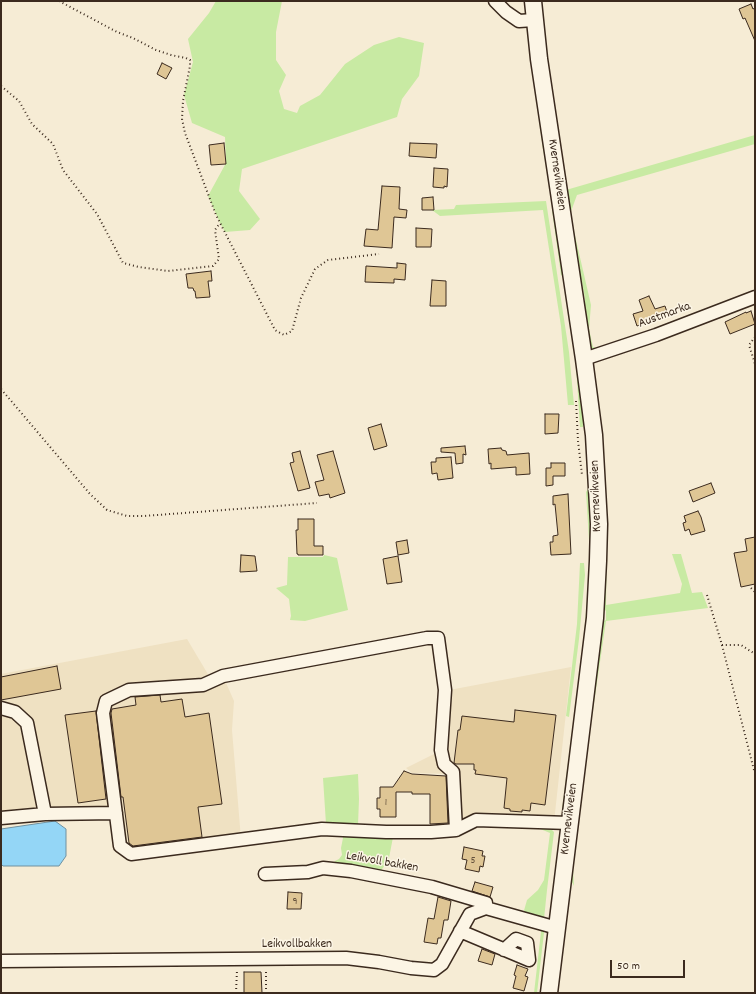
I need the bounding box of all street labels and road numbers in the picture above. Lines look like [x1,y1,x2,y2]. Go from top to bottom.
street label: Kvernevikveien [543,138,569,212]
street label: Austmarka [637,299,693,333]
street label: Kvernevikveien [588,460,606,532]
street label: Kvernevikveien [558,782,582,856]
street label: Leikvoll bakken [345,849,419,877]
street label: Leikvollbakken [262,937,332,953]

